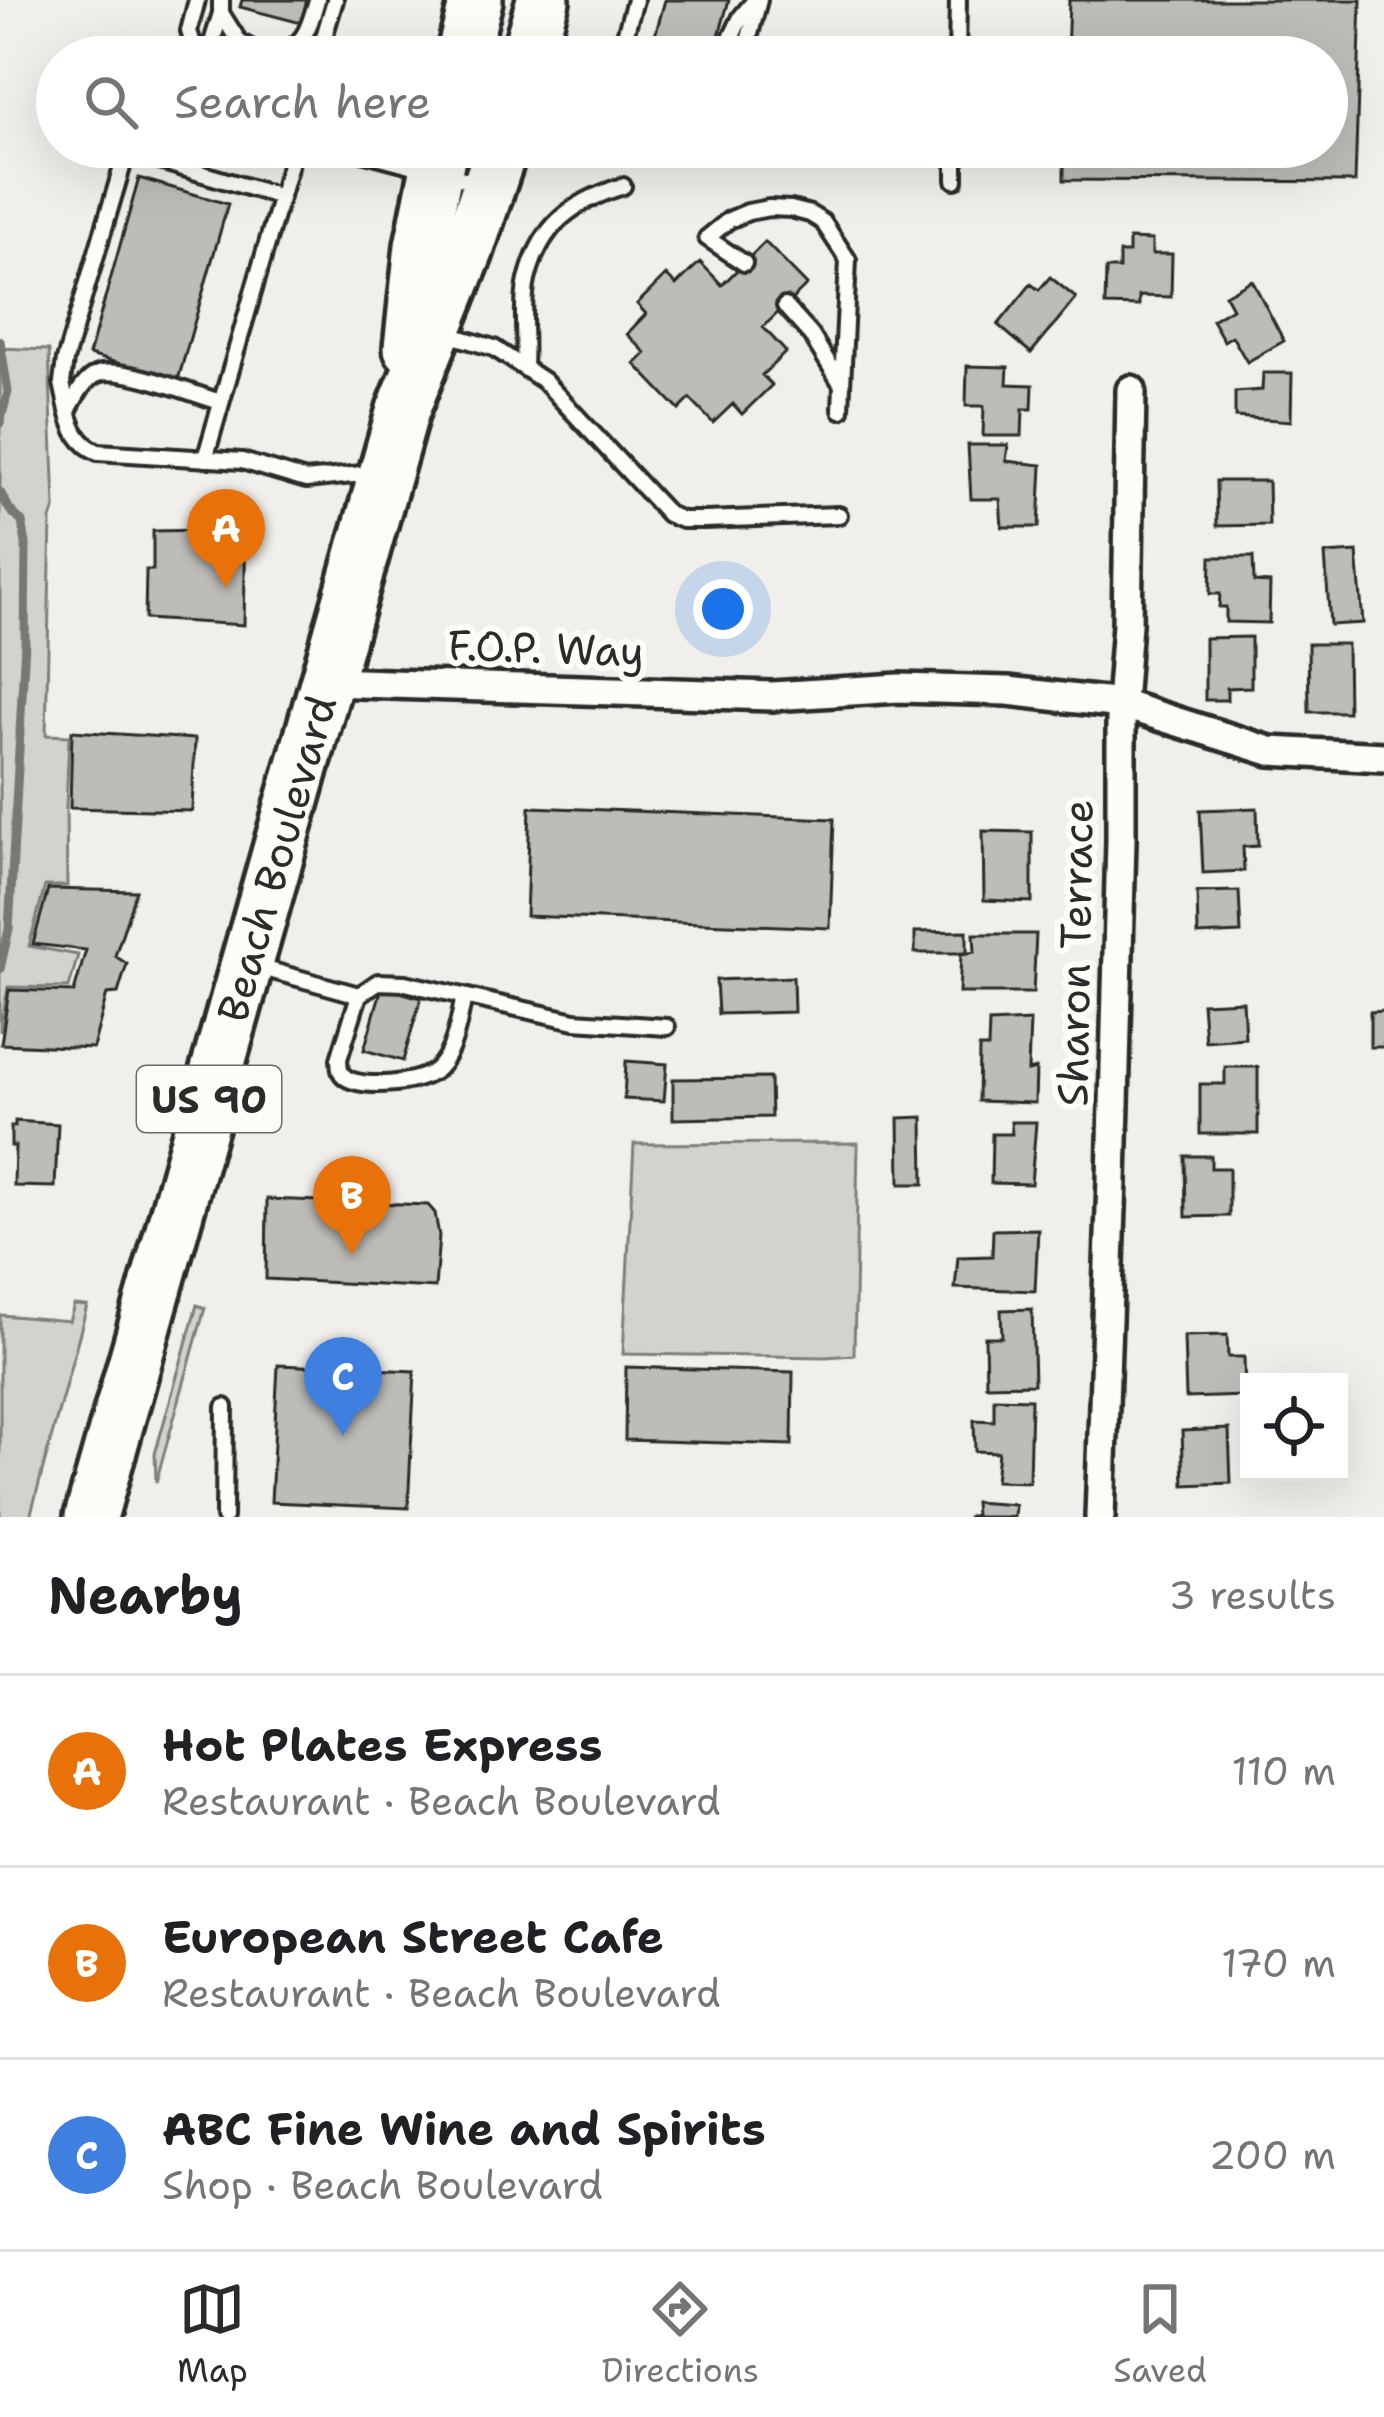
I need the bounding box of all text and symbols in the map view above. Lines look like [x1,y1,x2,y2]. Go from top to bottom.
search box [36,36,1348,168]
icon: search [78,69,144,135]
text: Search here [174,72,431,132]
pin: A [187,489,265,588]
your location [693,579,753,639]
street label: F.O.P. Way [447,617,645,679]
street label: Beach Boulevard [204,689,349,1028]
street label: Sharon Terrace [1044,799,1106,1107]
road number: US 90 [137,1066,281,1132]
pin: B [313,1156,391,1255]
pin: C [304,1337,382,1436]
map controls [1240,1373,1348,1481]
button: locate [1240,1373,1348,1481]
text: Nearby [48,1561,243,1629]
text: 3 results [1169,1569,1336,1621]
text: Hot Plates Express [162,1715,602,1775]
text: A [72,1745,102,1797]
text: 110 m [1232,1745,1336,1797]
text: Restaurant · Beach Boulevard [162,1775,721,1827]
text: European Street Cafe [162,1907,664,1967]
text: B [75,1937,99,1989]
text: 170 m [1221,1937,1336,1989]
text: Restaurant · Beach Boulevard [162,1967,721,2019]
text: ABC Fine Wine and Spirits [162,2099,766,2159]
text: C [75,2129,99,2181]
text: 200 m [1209,2129,1336,2181]
text: Shop · Beach Boulevard [162,2159,603,2211]
tab: Map [177,2276,248,2393]
tab: Directions [602,2276,759,2393]
tab: Saved [1113,2276,1207,2393]

